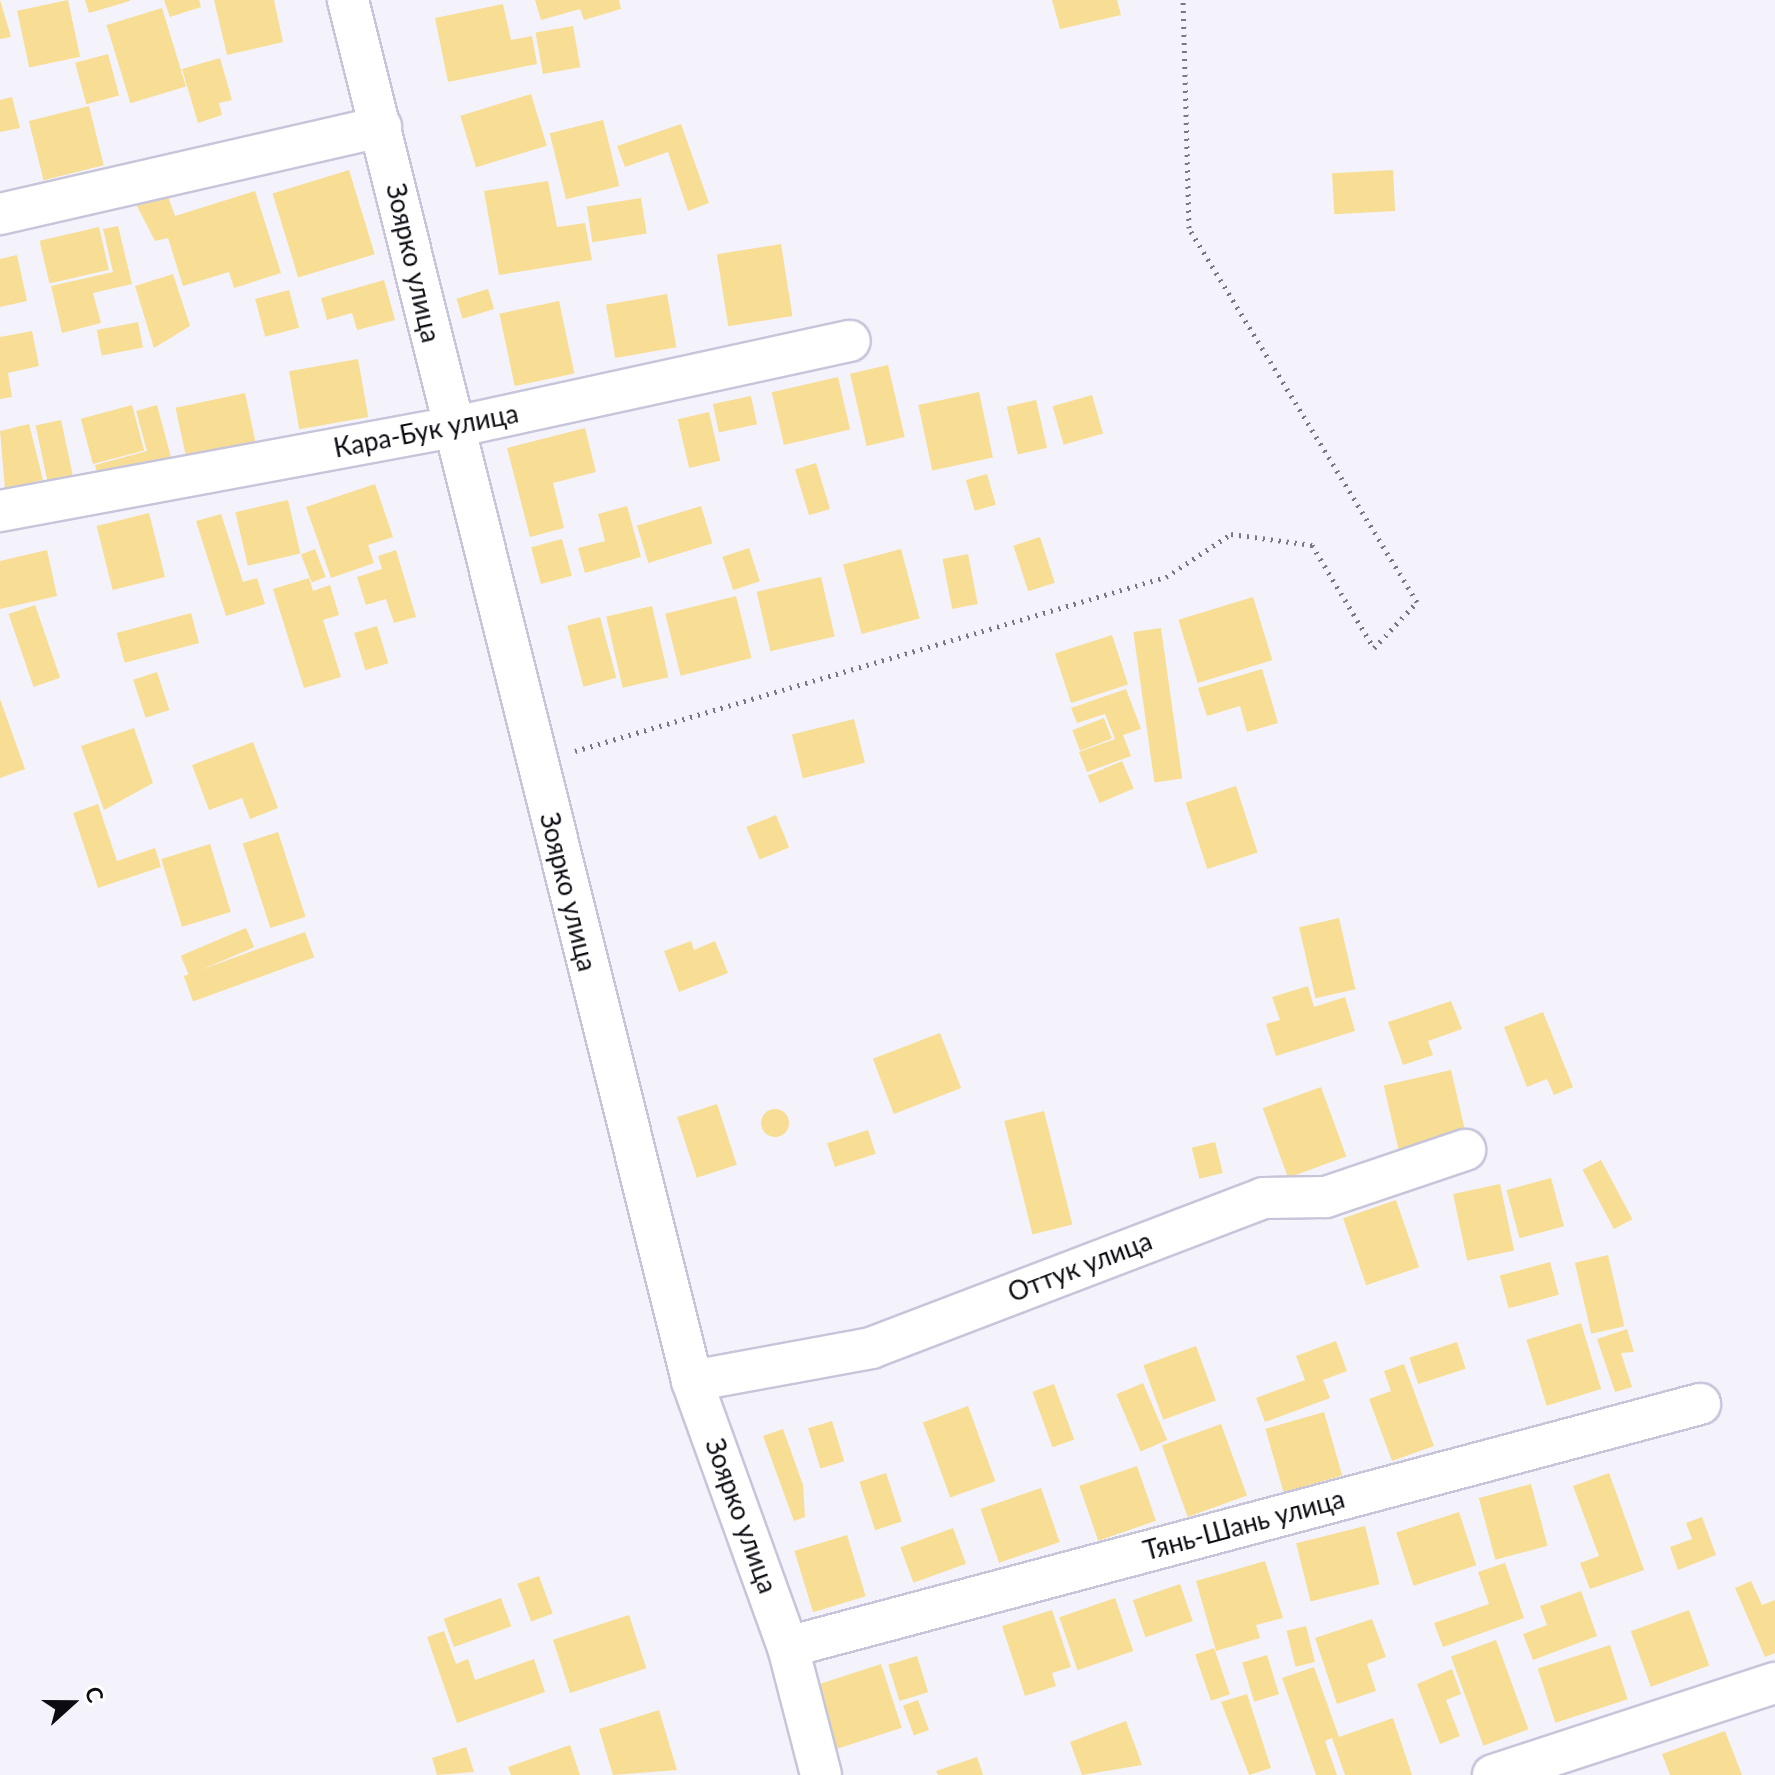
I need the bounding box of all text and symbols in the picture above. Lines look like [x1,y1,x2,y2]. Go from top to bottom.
street label: Зоярко улица [380,181,446,345]
street label: Кара-Бук улица [331,398,521,464]
street label: Зоярко улица [533,810,603,974]
street label: Оттук улица [1004,1225,1156,1309]
street label: Зоярко улица [699,1434,783,1598]
street label: Тянь-Шань улица [1140,1483,1348,1567]
north arrow [32,1663,112,1743]
text: С [80,1683,110,1706]

